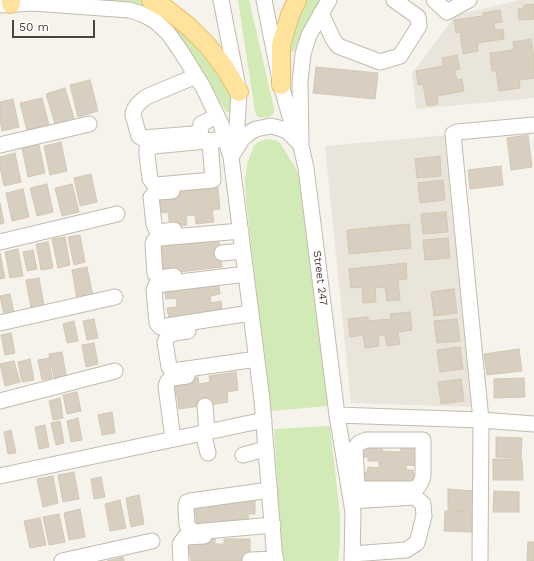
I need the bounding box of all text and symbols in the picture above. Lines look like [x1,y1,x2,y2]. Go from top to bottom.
scale bar [14,12,97,38]
text: 50 m [19,20,49,34]
street label: Street 247 [310,250,330,306]

